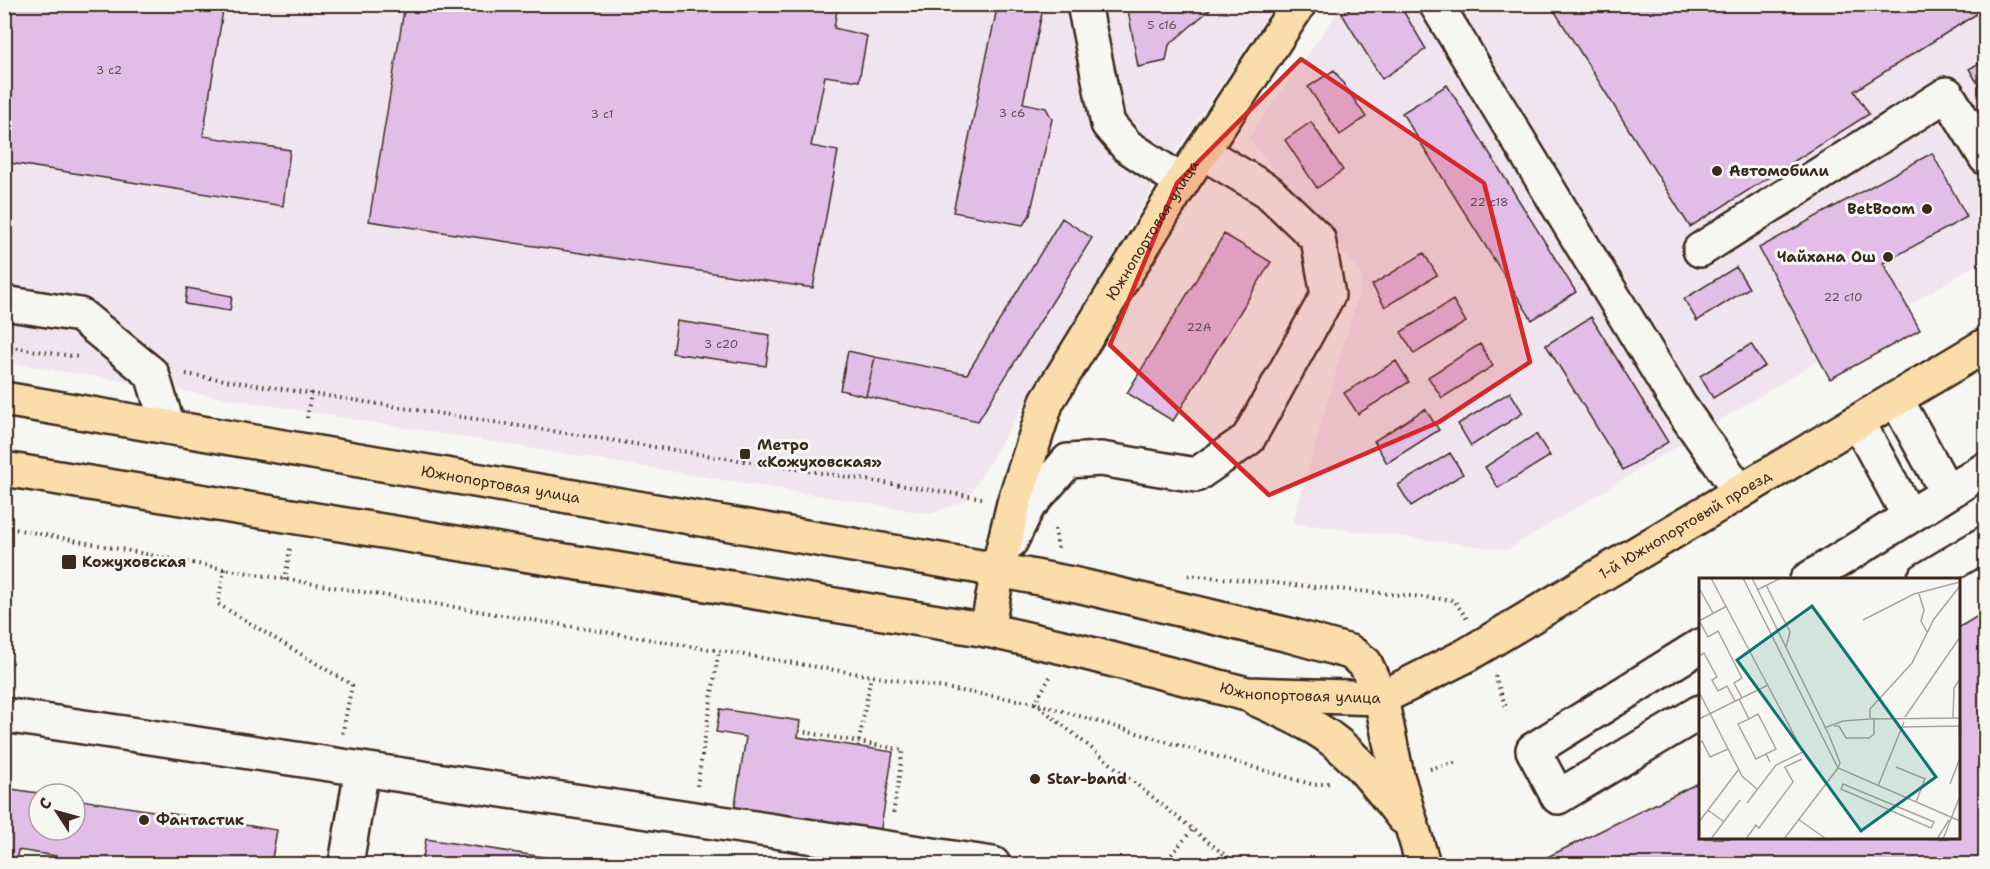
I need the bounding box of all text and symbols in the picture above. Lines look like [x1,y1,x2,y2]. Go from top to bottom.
house number: 5 с16 [1147,17,1177,33]
house number: 3 с2 [96,62,122,78]
house number: 3 с6 [999,105,1025,121]
house number: 3 с1 [591,106,613,122]
street label: Южнопортовая улица [1102,156,1204,304]
place label: Автомобили [1729,161,1829,181]
marker: Автомобили [1710,164,1724,178]
house number: 22 с18 [1470,194,1508,210]
place label: BetBoom [1847,199,1915,219]
marker: BetBoom [1920,202,1934,216]
place label: Чайхана Ош [1777,247,1876,267]
marker: Чайхана Ош [1881,250,1895,264]
house number: 22 с10 [1824,289,1862,305]
house number: 22А [1187,319,1212,335]
house number: 3 с20 [704,336,738,352]
place label: Метро «Кожуховская» [757,435,882,472]
marker: Метро «Кожуховская» [738,447,752,461]
street label: Южнопортовая улица [420,461,583,508]
street label: 1-й Южнопортовый проезд [1595,465,1775,584]
place label: Кожуховская [82,552,187,572]
marker: Кожуховская [60,553,78,571]
inset map [1699,578,1960,839]
street label: Южнопортовая улица [1218,678,1382,708]
place label: Star-band [1047,769,1127,789]
marker: Star-band [1028,772,1042,786]
north arrow [27,782,87,842]
text: С [34,793,57,814]
place label: Фантастик [156,810,245,830]
marker: Фантастик [137,813,151,827]

